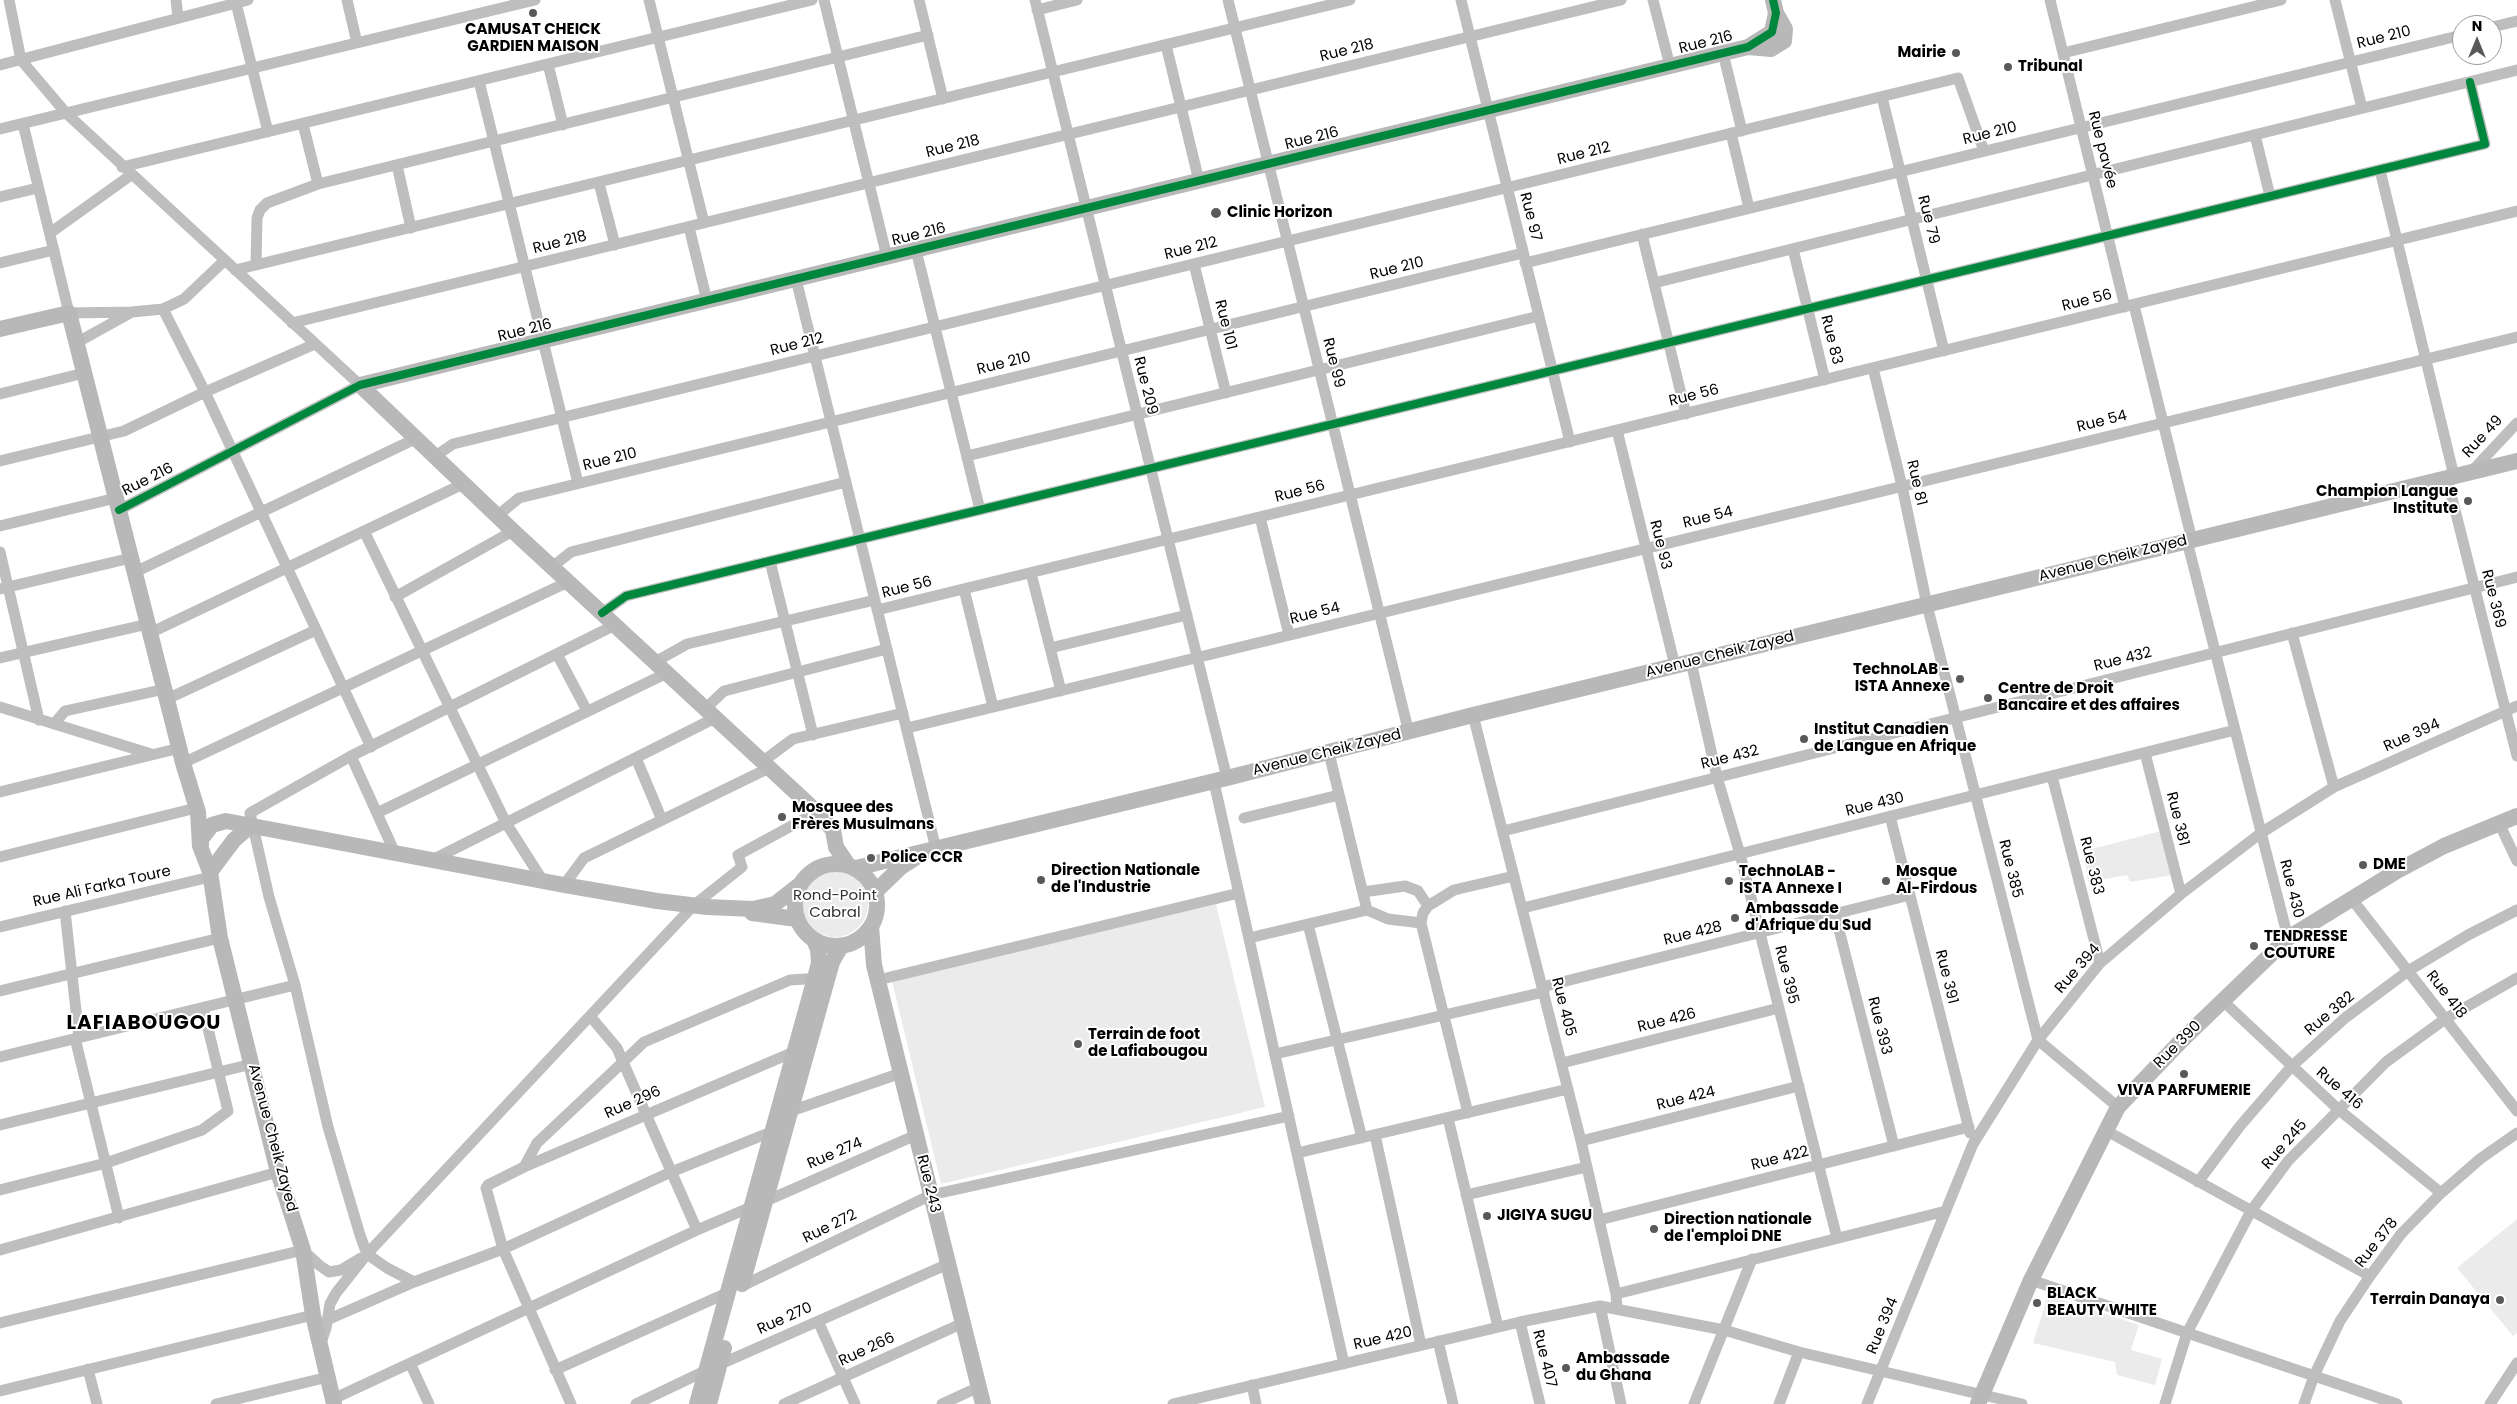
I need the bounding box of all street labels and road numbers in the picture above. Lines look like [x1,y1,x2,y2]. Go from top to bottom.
street label: Rue 210 [2355,23,2413,53]
street label: Rue 216 [1677,28,1735,58]
street label: Rue 218 [1318,36,1376,66]
street label: Rue pavée [2084,109,2120,191]
street label: Rue 210 [1961,119,2019,149]
street label: Rue 216 [1283,124,1341,154]
street label: Rue 218 [924,132,982,162]
street label: Rue 212 [1556,139,1612,169]
street label: Rue 97 [1515,191,1545,243]
street label: Rue 79 [1913,194,1943,246]
street label: Rue 216 [890,220,948,250]
street label: Rue 218 [531,228,589,258]
street label: Rue 212 [1163,234,1219,264]
street label: Rue 210 [1368,254,1426,284]
street label: Rue 56 [2060,286,2114,316]
street label: Rue 101 [1210,298,1240,352]
street label: Rue 83 [1816,313,1846,367]
street label: Rue 216 [496,316,554,346]
street label: Rue 212 [769,330,825,360]
street label: Rue 99 [1318,336,1348,390]
street label: Rue 210 [975,349,1033,379]
street label: Rue 209 [1129,355,1161,417]
street label: Rue 56 [1667,381,1721,411]
street label: Rue 54 [2075,407,2129,437]
street label: Rue 49 [2459,412,2507,462]
street label: Rue 210 [581,445,639,475]
street label: Rue 81 [1902,458,1930,508]
street label: Rue 216 [119,460,177,500]
street label: Rue 56 [1273,477,1327,507]
street label: Rue 54 [1681,503,1735,533]
street label: Rue 93 [1645,518,1675,572]
street label: Avenue Cheik Zayed [2037,532,2189,586]
street label: Rue 369 [2477,568,2509,630]
street label: Rue 56 [880,573,934,603]
street label: Rue 54 [1288,599,1342,629]
street label: Avenue Cheik Zayed [1644,628,1796,682]
street label: Rue 432 [2092,644,2154,676]
street label: Rue 394 [2381,716,2443,756]
street label: Avenue Cheik Zayed [1251,726,1403,780]
street label: Rue 432 [1699,742,1761,774]
street label: Rue 430 [1844,789,1906,821]
street label: Rue 381 [2162,790,2192,848]
street label: Rue 383 [2075,835,2107,897]
street label: Rue 385 [1994,838,2026,900]
street label: Rue 430 [2275,858,2307,920]
street label: Rue Ali Farka Toure [31,862,173,912]
street label: Rue 428 [1662,918,1724,950]
street label: Rue 394 [2052,941,2104,997]
street label: Rue 395 [1770,944,1802,1006]
street label: Rue 391 [1931,948,1961,1006]
street label: Rue 418 [2422,968,2470,1022]
street label: Rue 405 [1547,976,1579,1038]
street label: Rue 382 [2302,988,2358,1040]
street label: Rue 393 [1863,995,1895,1057]
street label: Rue 426 [1636,1005,1698,1037]
street label: Rue 390 [2151,1018,2205,1072]
street label: Avenue Cheik Zayed [244,1062,300,1214]
street label: Rue 416 [2312,1064,2366,1114]
street label: Rue 296 [602,1083,664,1123]
street label: Rue 424 [1655,1083,1717,1115]
street label: Rue 245 [2259,1117,2311,1173]
street label: Rue 274 [805,1134,865,1174]
street label: Rue 422 [1749,1143,1811,1175]
street label: Rue 243 [912,1153,944,1215]
street label: Rue 272 [800,1206,860,1248]
street label: Rue 378 [2352,1214,2402,1272]
street label: Rue 394 [1863,1295,1903,1357]
street label: Rue 270 [755,1299,815,1339]
street label: Rue 420 [1352,1324,1414,1354]
street label: Rue 407 [1528,1328,1560,1390]
street label: Rue 266 [836,1329,898,1371]

